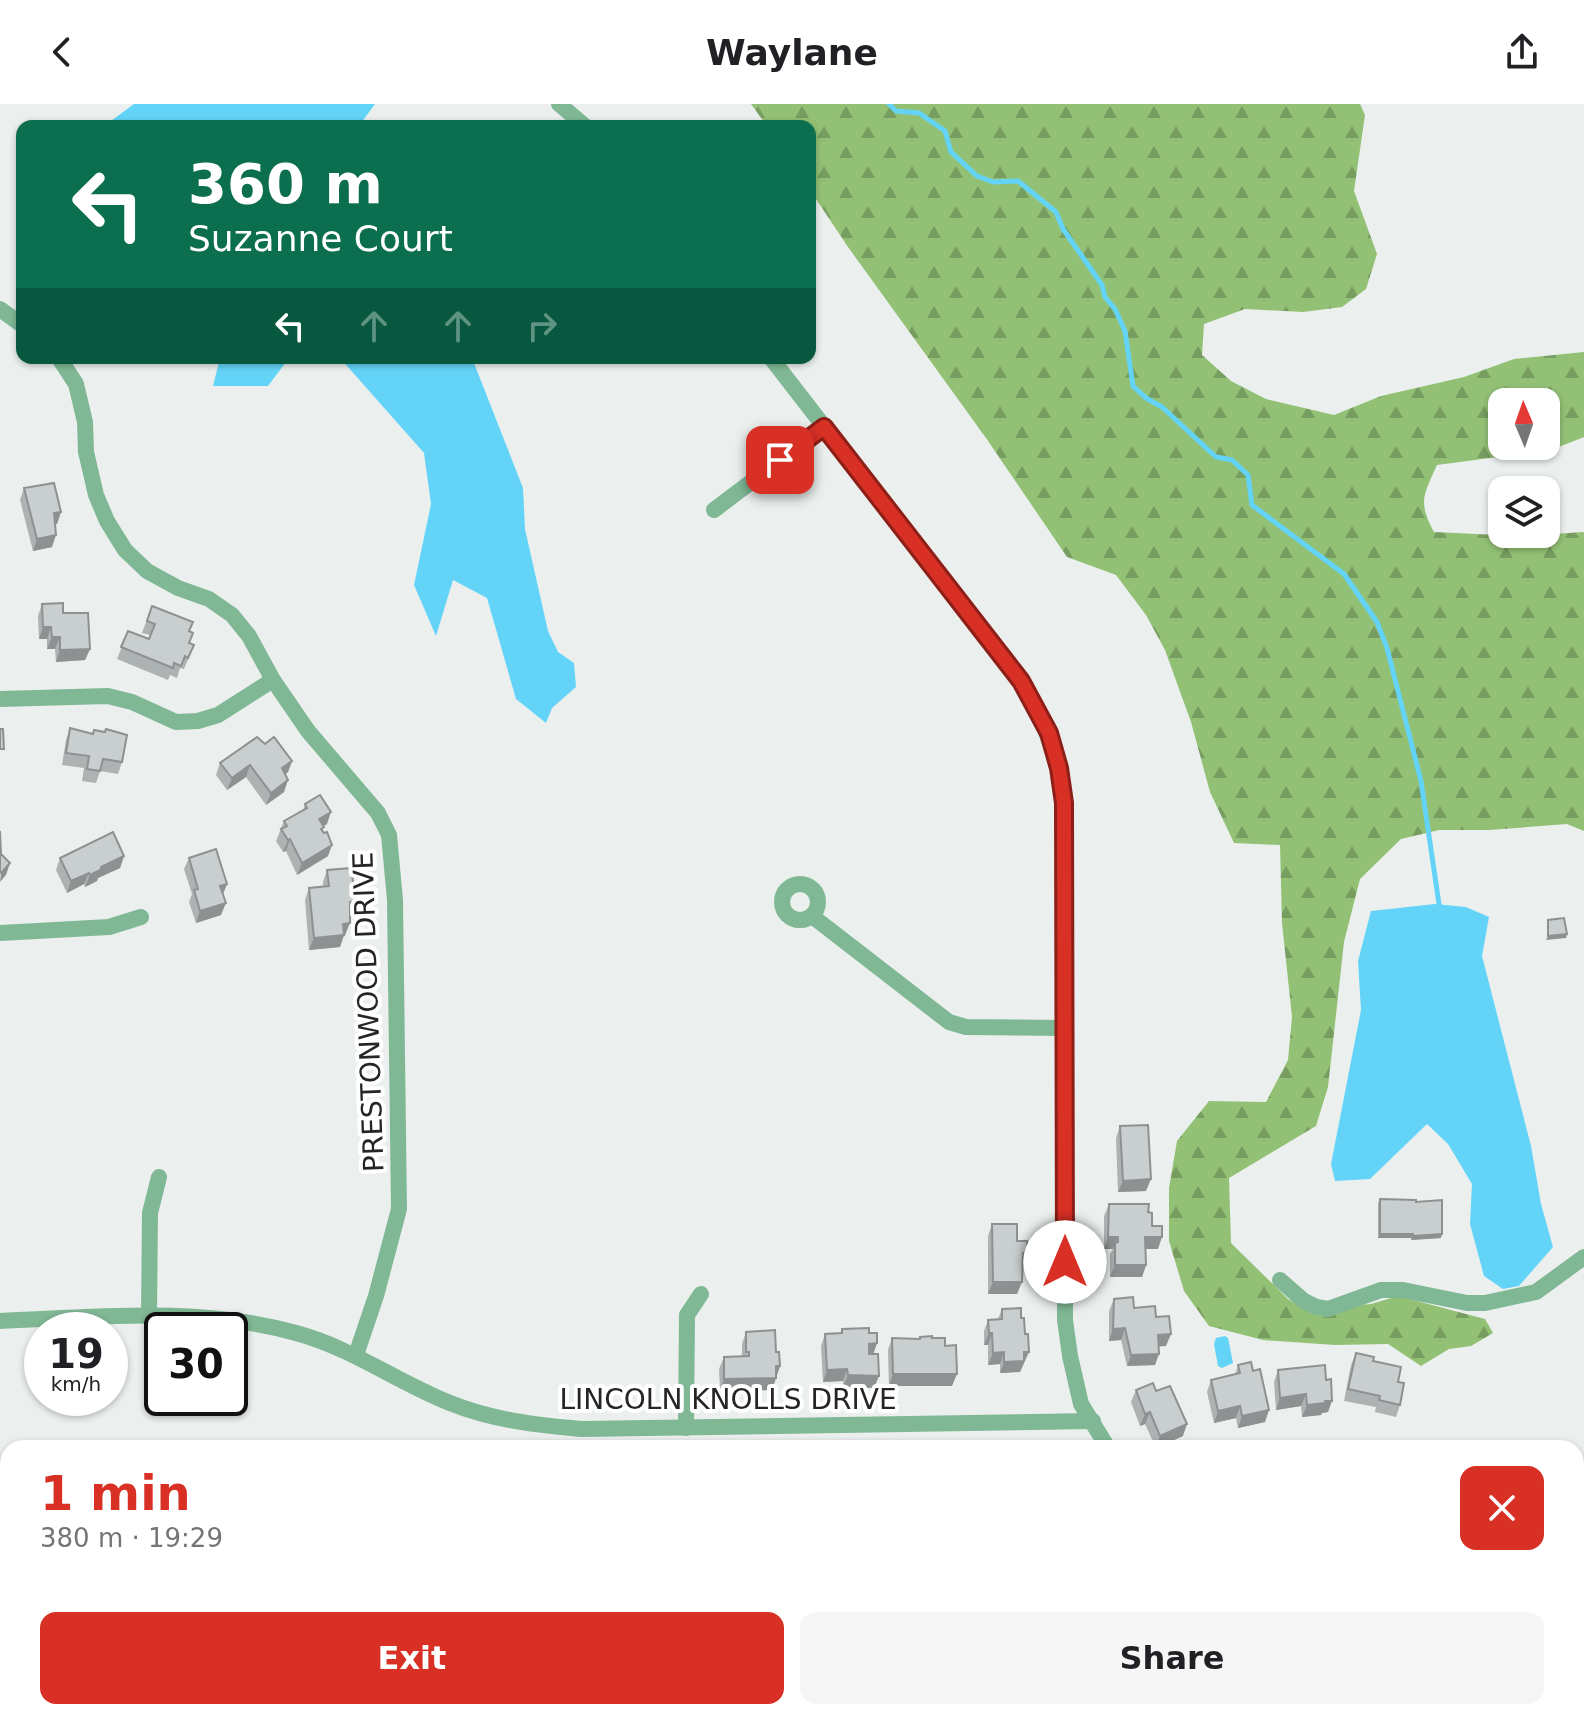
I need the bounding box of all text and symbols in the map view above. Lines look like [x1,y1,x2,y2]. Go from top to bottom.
icon: back [40,30,84,74]
icon: share [1500,30,1544,74]
text: Waylane [706,32,878,73]
text: 360 m [188,151,383,216]
icon: left [56,152,160,256]
text: Suzanne Court [188,218,453,259]
icon: left [268,304,312,348]
icon: ahead [352,304,396,348]
icon: ahead [436,304,480,348]
icon: right [520,304,564,348]
north arrow [1488,388,1560,460]
map controls [1488,388,1560,548]
pin [746,426,814,494]
icon: arrive [758,438,802,482]
button: layers [1488,476,1560,548]
street label: PRESTONWOOD DRIVE [346,851,391,1173]
position arrow [1023,1220,1107,1304]
speed limit sign: 30 [144,1312,248,1416]
text: 19 [48,1331,104,1377]
text: km/h [51,1372,101,1396]
street label: LINCOLN KNOLLS DRIVE [559,1383,897,1416]
text: 1 min [40,1465,191,1521]
button: close [1460,1466,1544,1550]
text: 380 m · 19:29 [40,1523,223,1553]
button: Exit [40,1612,784,1704]
button: Share [800,1612,1544,1704]

